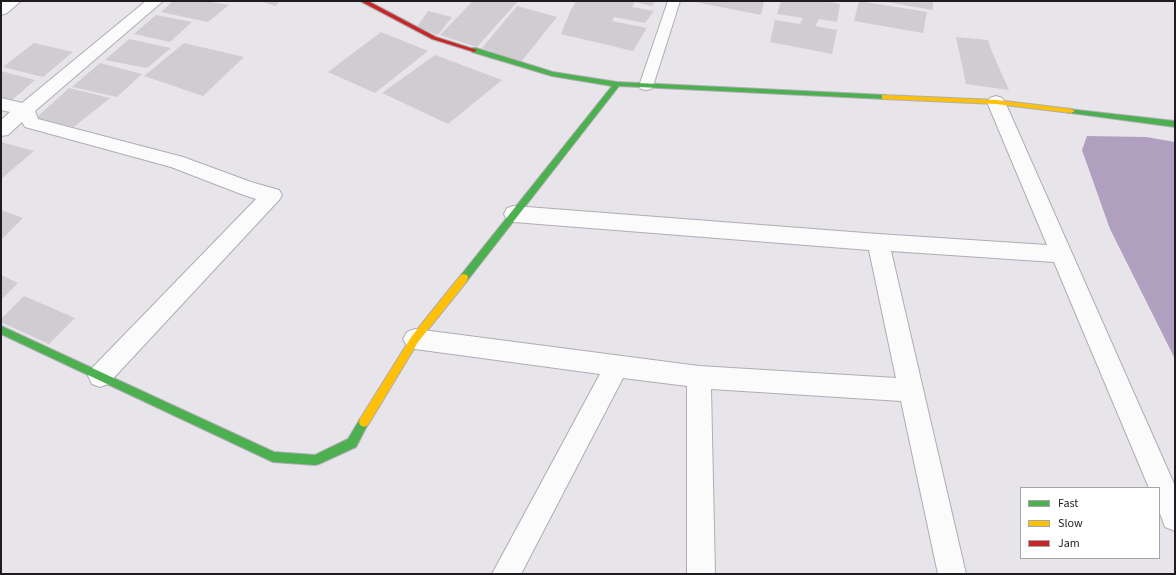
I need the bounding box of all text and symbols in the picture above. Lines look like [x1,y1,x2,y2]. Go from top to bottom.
legend [1020,487,1160,559]
text: Fast [1058,495,1078,512]
text: Slow [1058,515,1083,532]
text: Jam [1058,535,1080,552]

